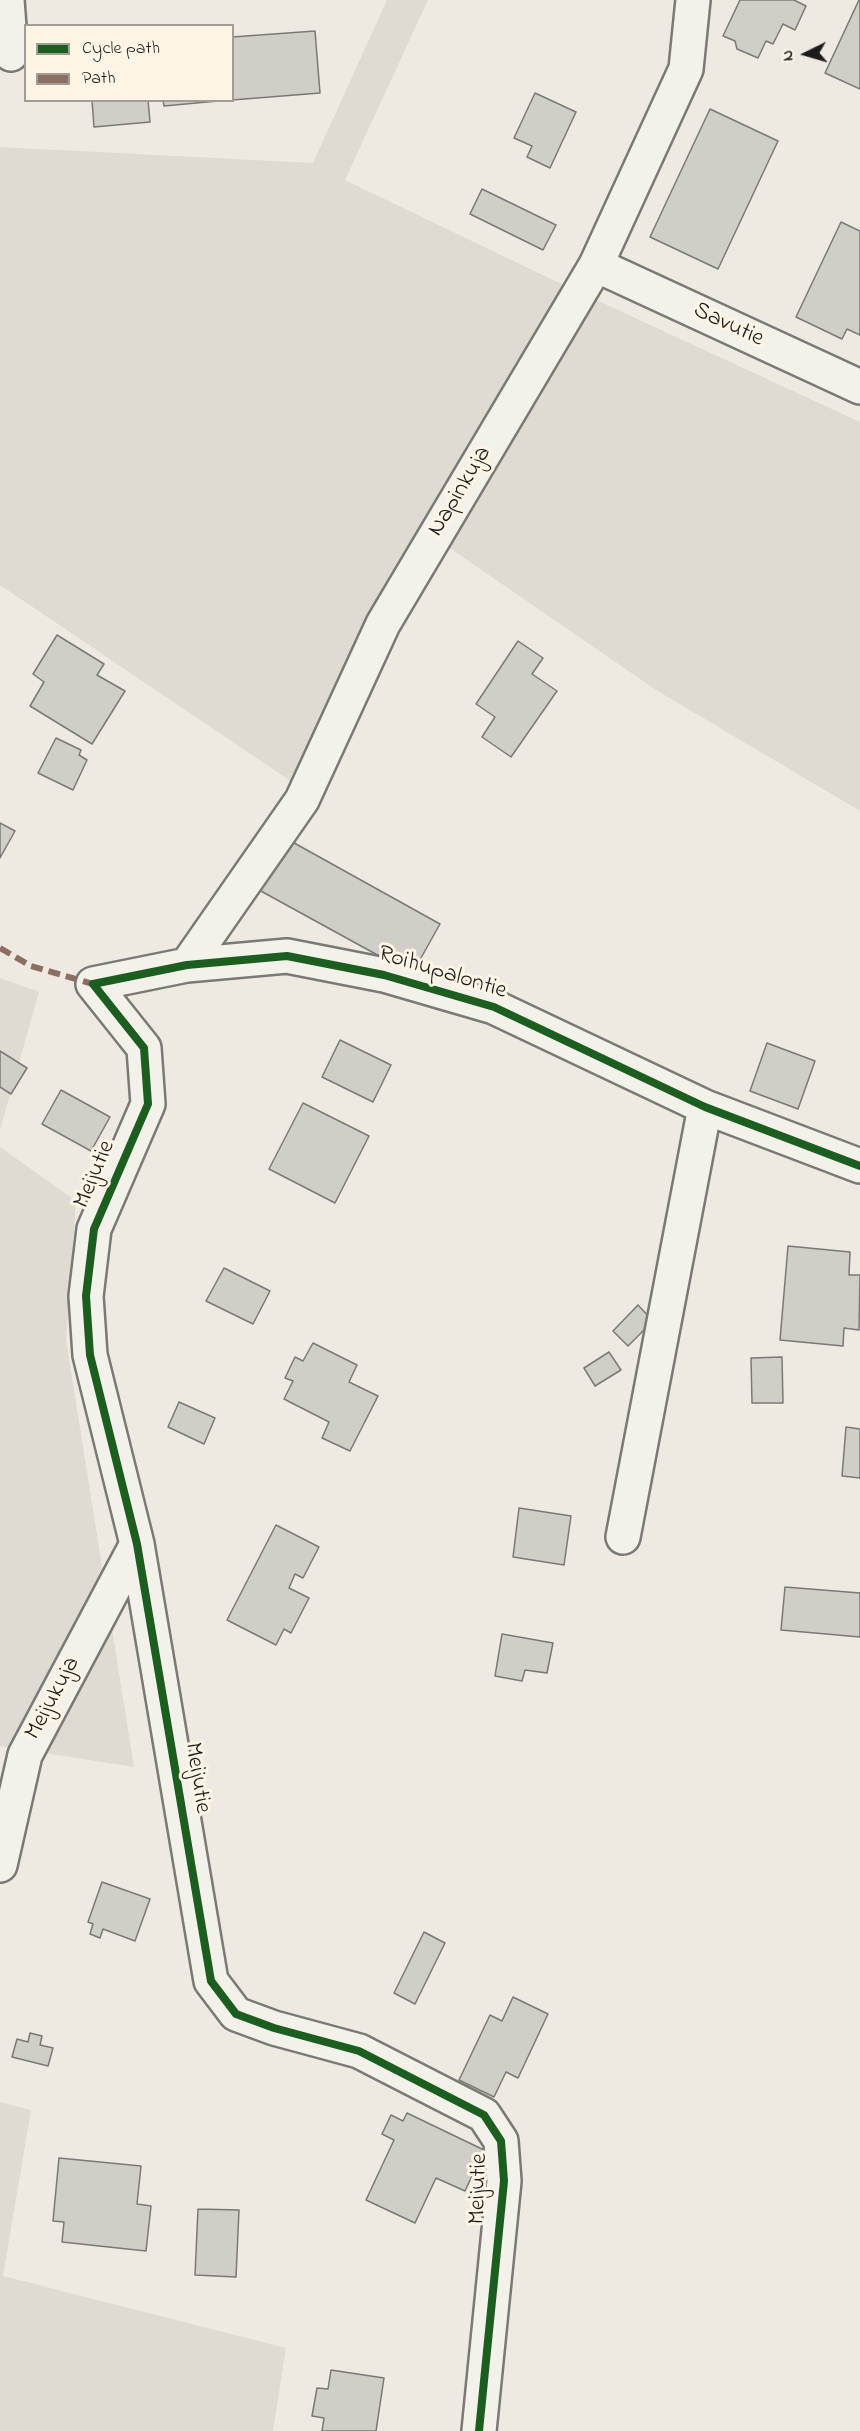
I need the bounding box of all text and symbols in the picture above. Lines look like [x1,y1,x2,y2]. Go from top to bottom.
legend [24,24,234,102]
north arrow [776,24,836,84]
text: Cycle path [82,36,160,62]
text: N [776,49,800,62]
text: Path [82,66,116,92]
street label: Savutie [688,297,768,355]
street label: Napinkuja [423,442,499,542]
street label: Roihupalontie [374,941,510,1007]
street label: Meijutie [69,1137,123,1213]
street label: Meijukuja [20,1652,88,1746]
street label: Meijutie [176,1741,216,1815]
street label: Meijutie [464,2153,496,2225]

